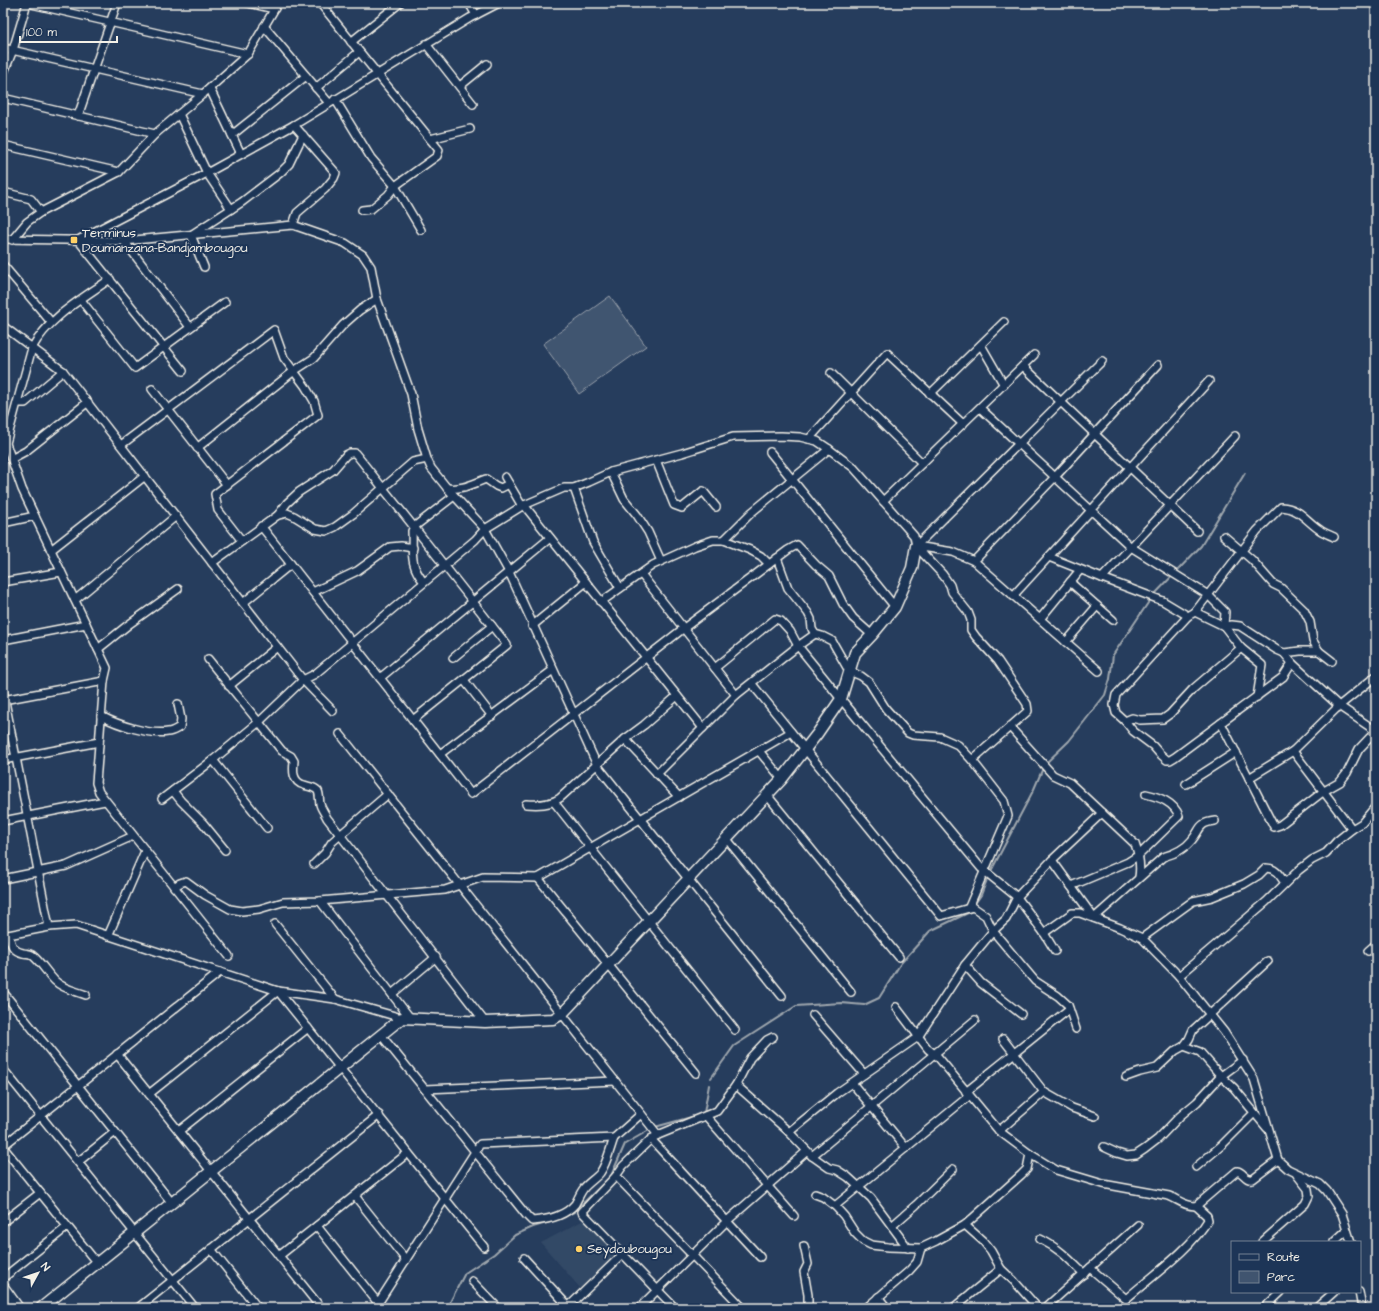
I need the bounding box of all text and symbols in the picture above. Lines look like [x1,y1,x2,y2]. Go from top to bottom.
scale bar [20,18,117,44]
text: 100 m [26,24,57,41]
place label: Terminus Doumanzana-Bandjambougou [82,224,248,258]
marker: Terminus Doumanzana-Bandjambougou [69,235,79,245]
place label: Seydoubougou [587,1240,672,1259]
legend [1231,1241,1361,1293]
marker: Seydoubougou [574,1244,584,1254]
text: Route [1267,1249,1300,1266]
north arrow [18,1253,58,1293]
text: N [37,1259,53,1274]
text: Parc [1267,1269,1295,1286]

